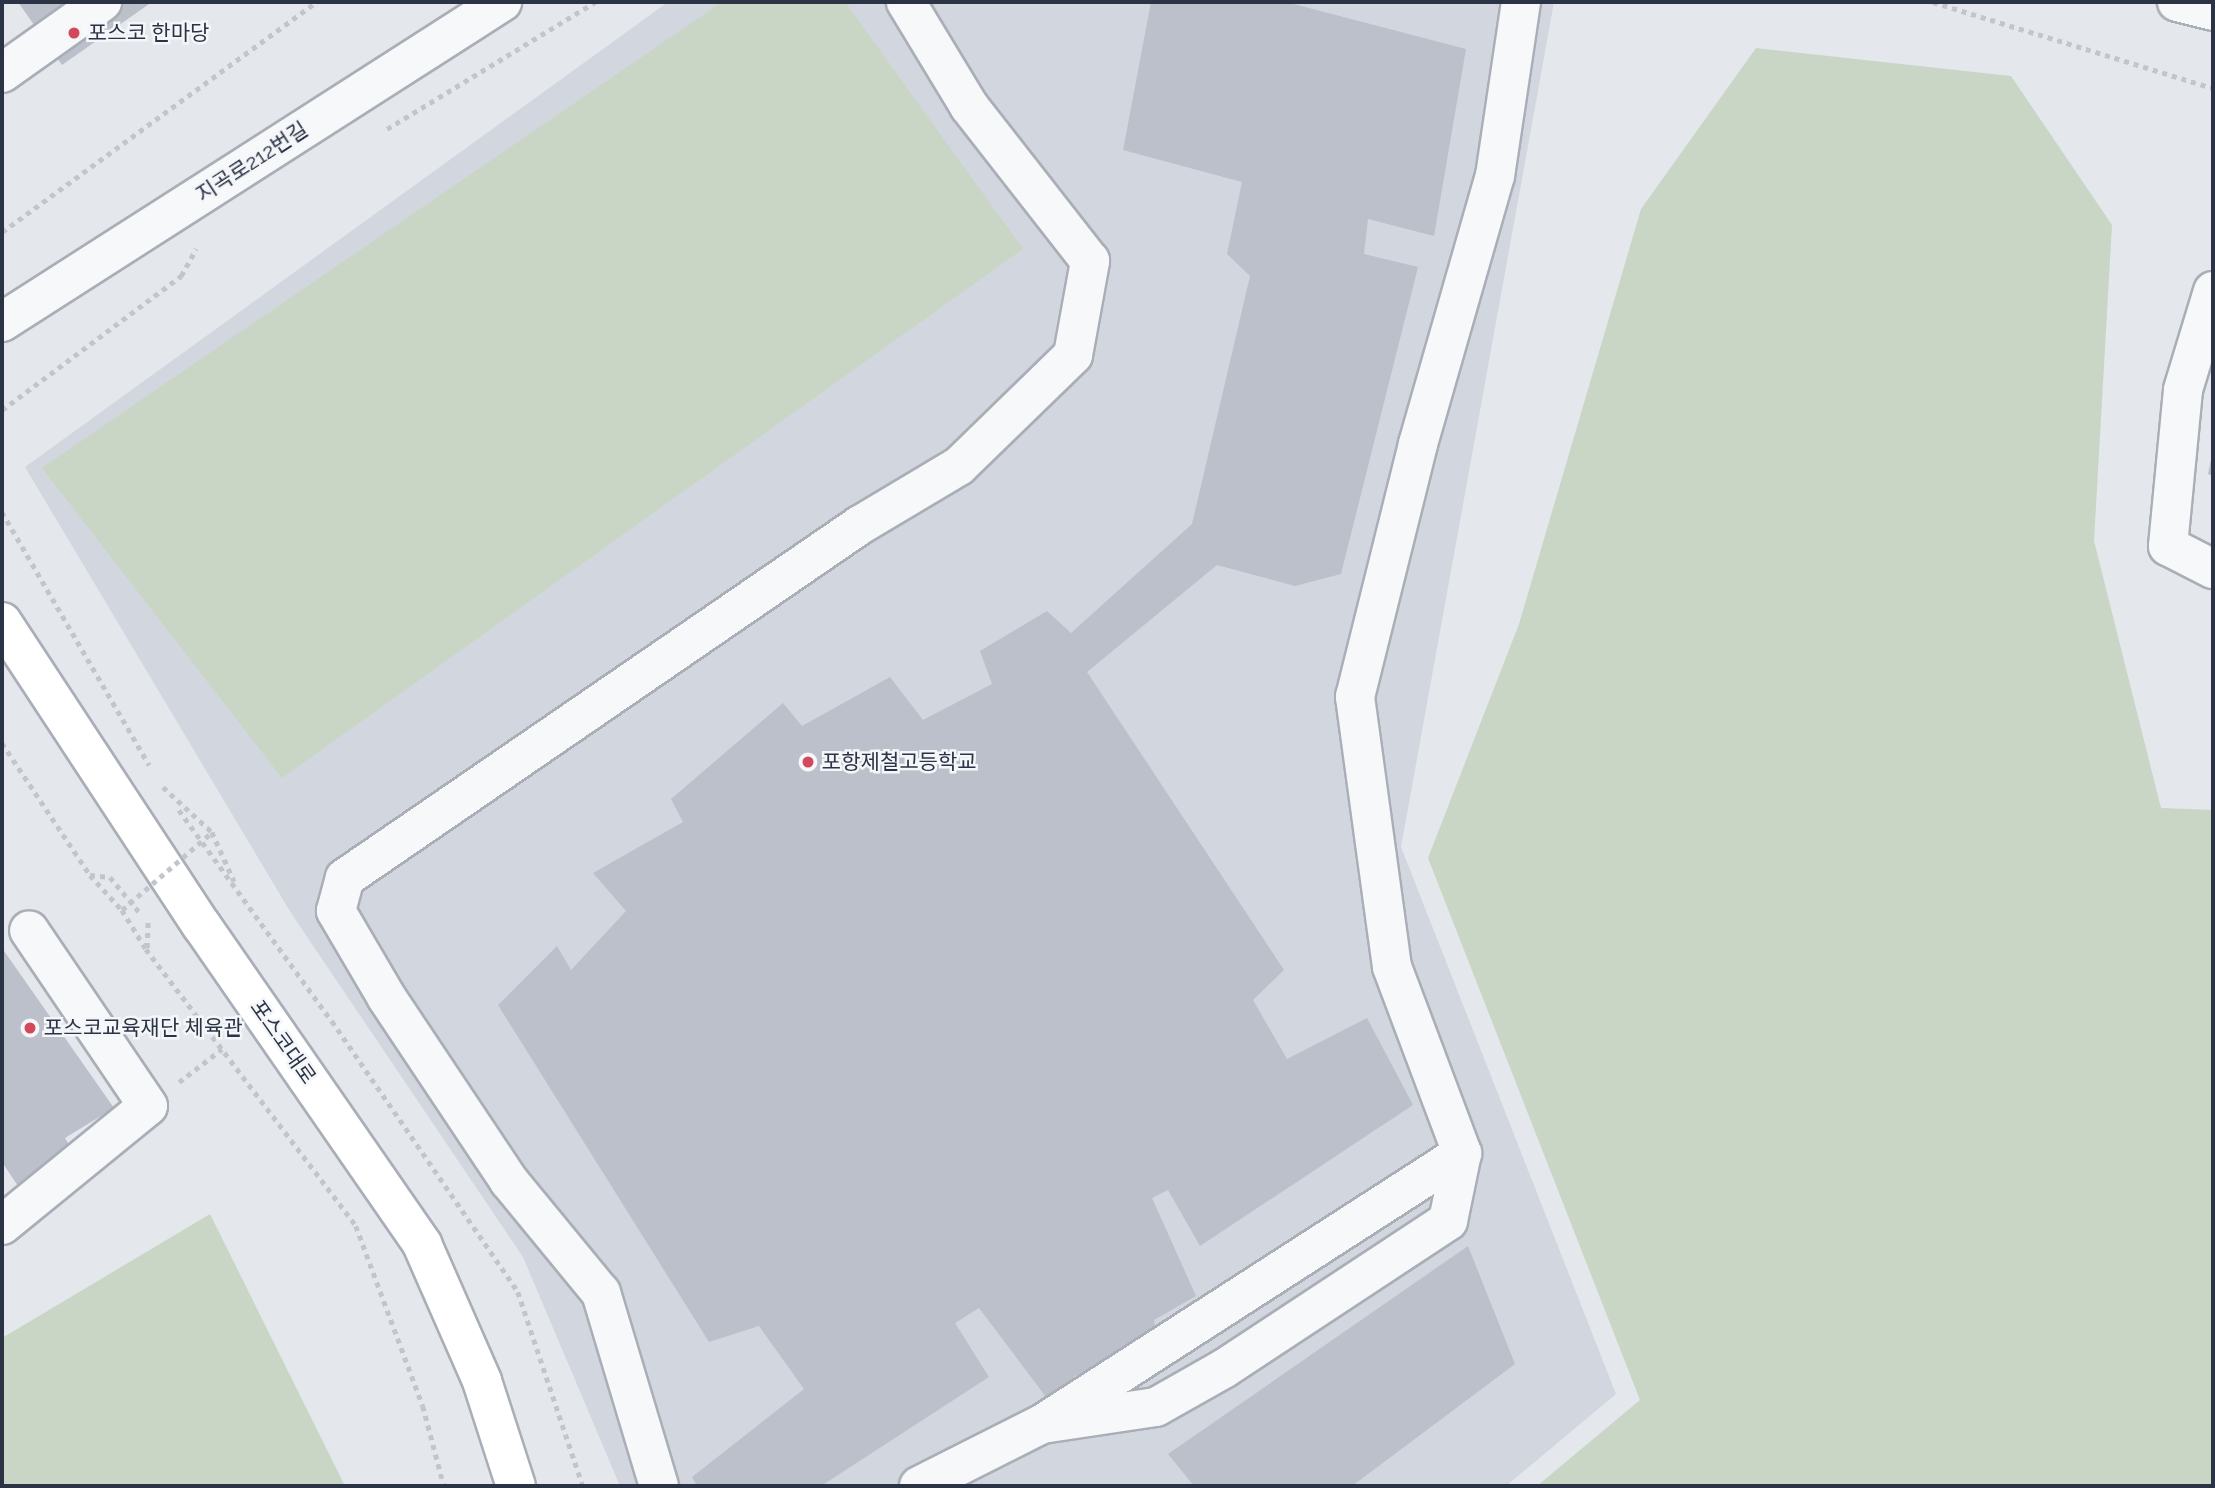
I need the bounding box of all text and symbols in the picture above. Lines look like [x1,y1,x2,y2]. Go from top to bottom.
place label: 포스코 한마당 [88,20,209,46]
marker: 포스코 한마당 [66,25,82,41]
street label: 지곡로212번길 [192,117,312,207]
place label: 포항제철고등학교 [822,749,977,775]
marker: 포항제철고등학교 [800,754,816,770]
street label: 포스코대로 [245,995,321,1089]
place label: 포스코교육재단 체육관 [44,1015,243,1041]
marker: 포스코교육재단 체육관 [22,1020,38,1036]

